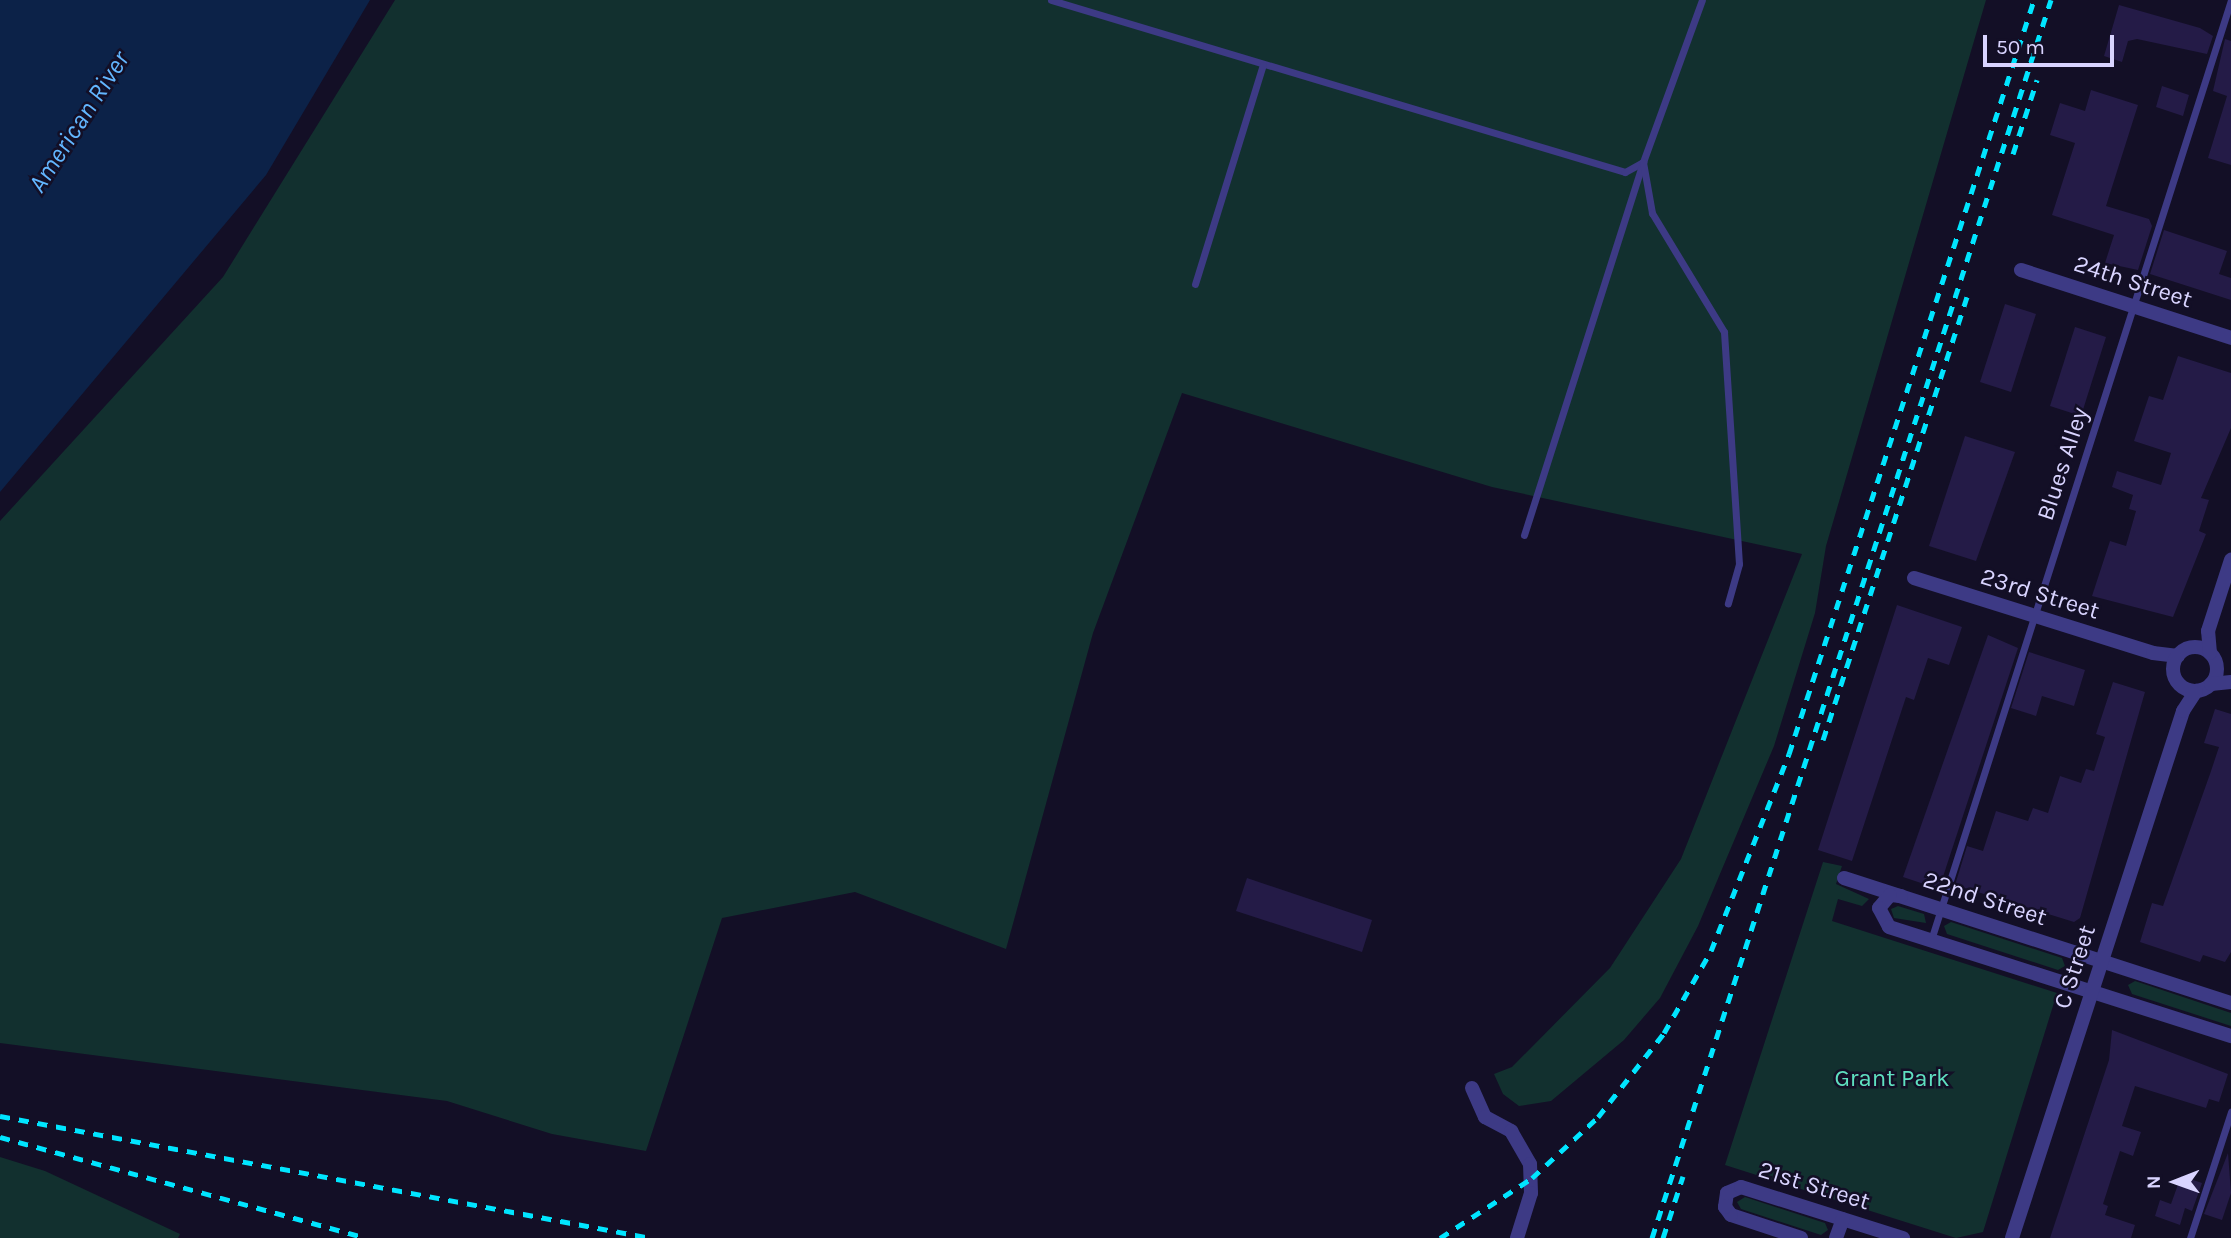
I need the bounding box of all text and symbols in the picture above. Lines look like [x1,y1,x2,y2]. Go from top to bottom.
scale bar [1986,21,2117,65]
text: 50 m [1996,35,2045,59]
water label: American River [22,46,136,198]
street label: 24th Street [2070,249,2196,315]
street label: Blues Alley [2031,404,2095,524]
street label: 23rd Street [1977,562,2103,626]
street label: 22nd Street [1920,866,2050,932]
street label: C Street [2048,922,2102,1012]
park label: Grant Park [1834,1065,1950,1093]
north arrow [2140,1147,2210,1217]
street label: 21st Street [1755,1155,1873,1217]
text: N [2143,1175,2165,1189]

